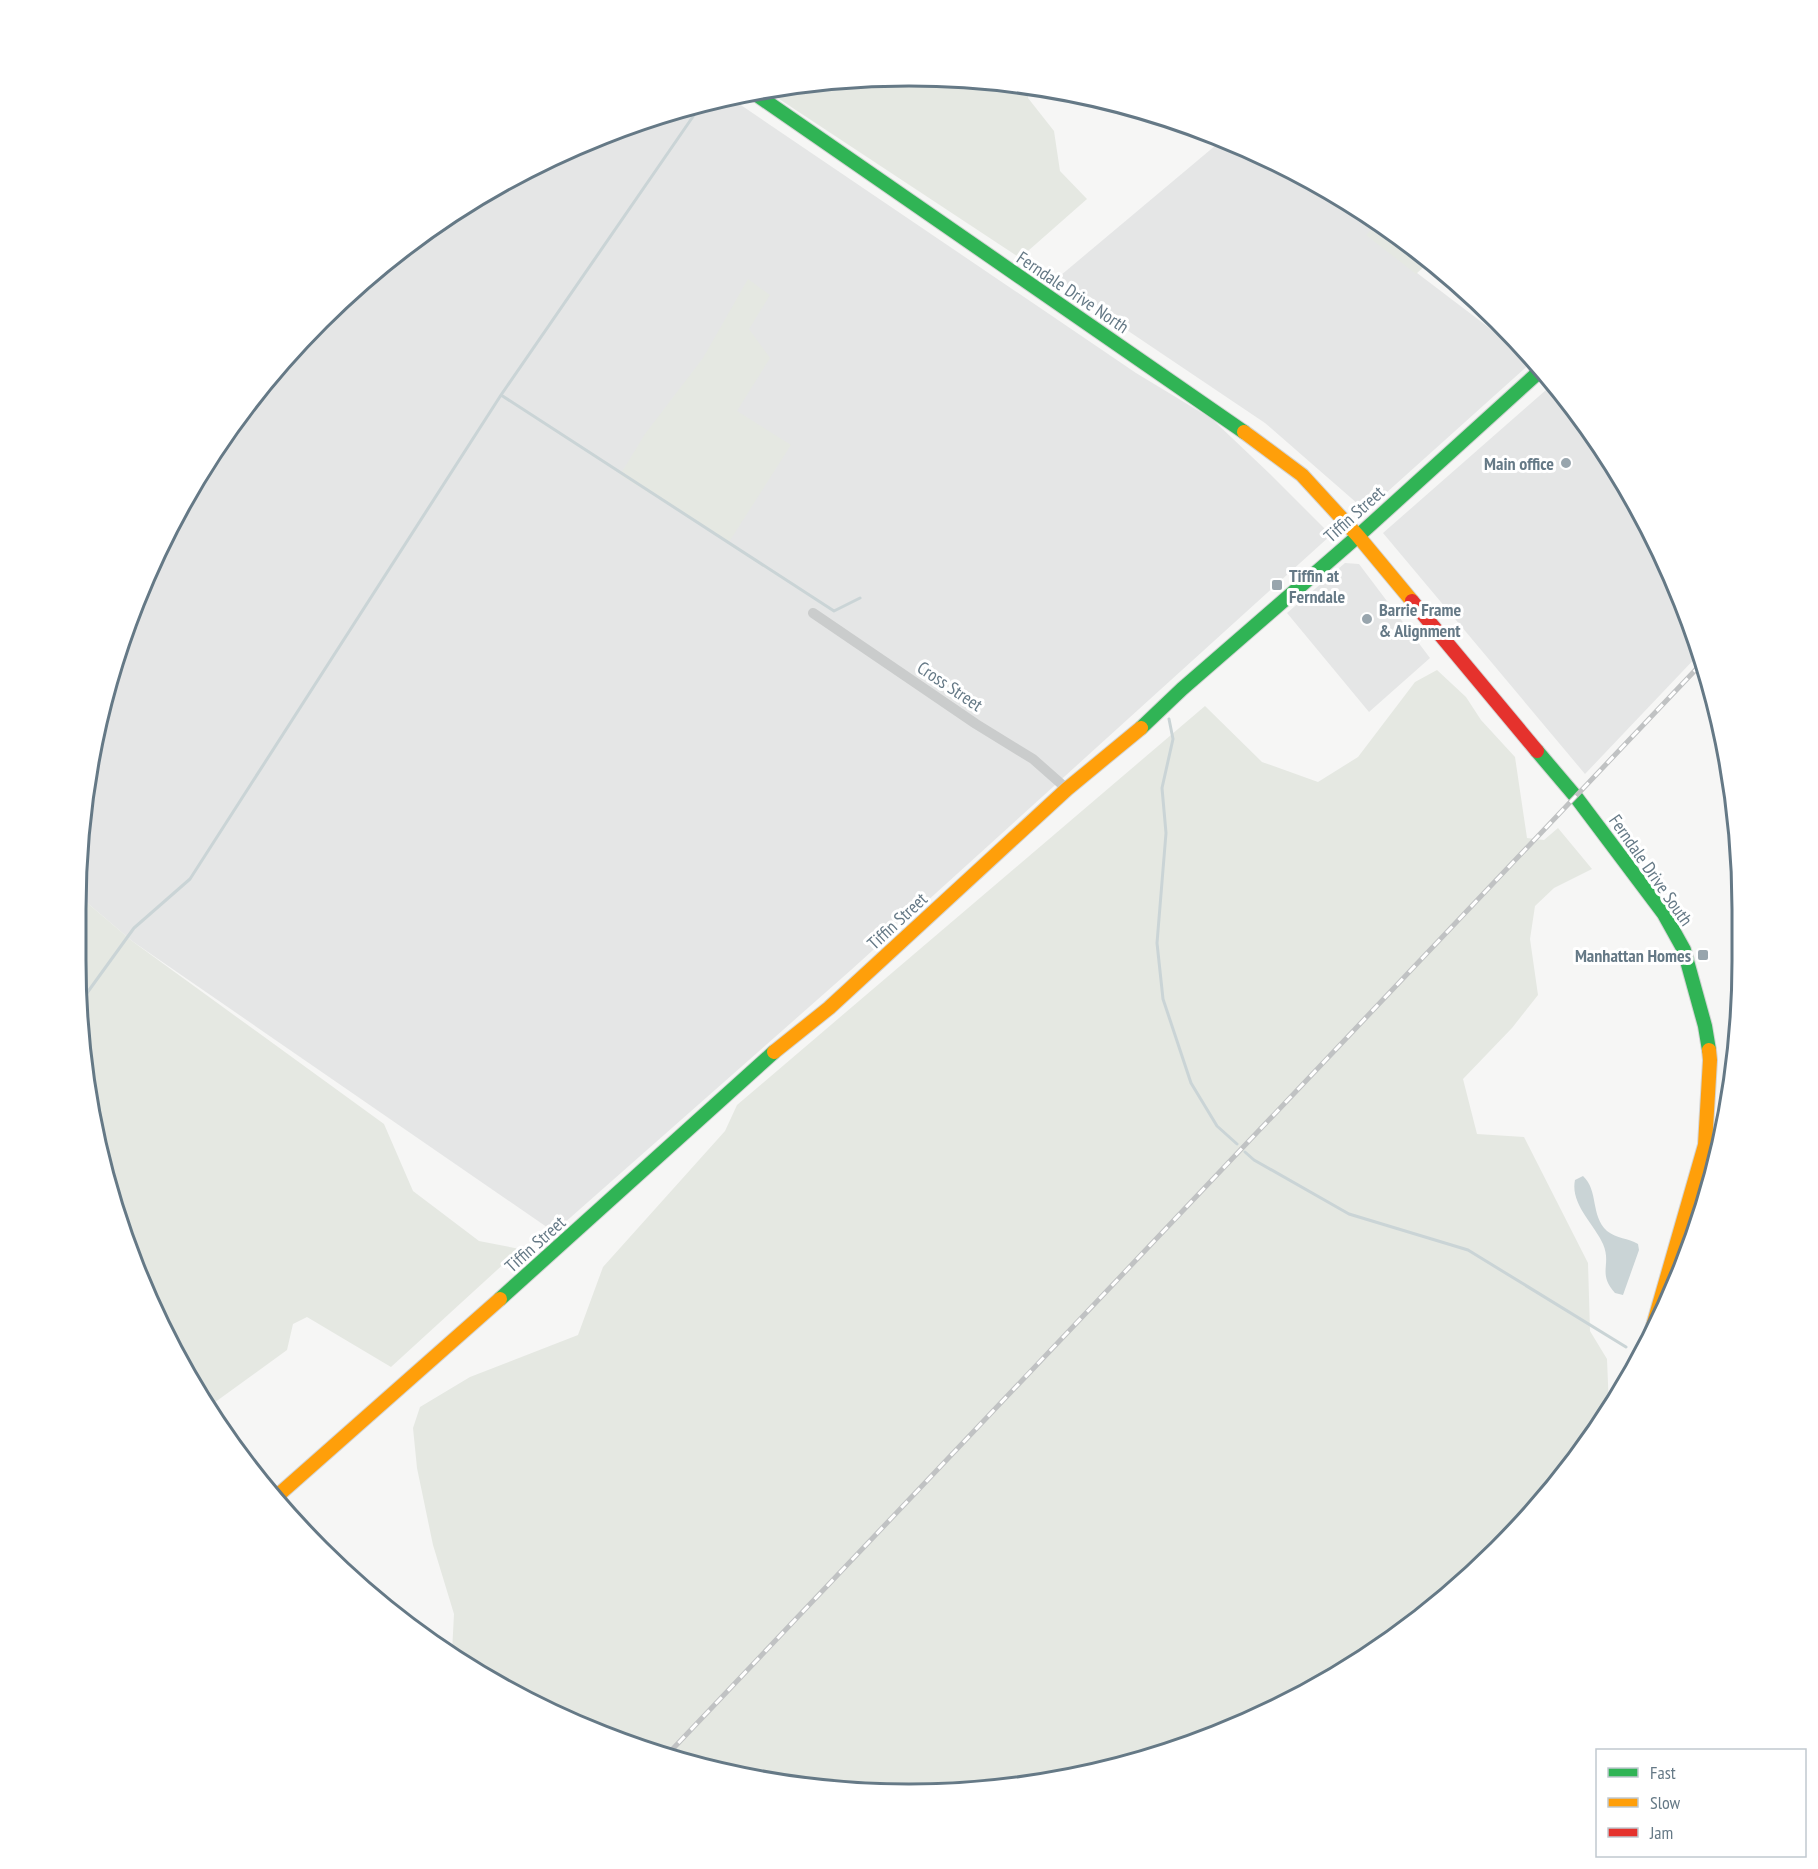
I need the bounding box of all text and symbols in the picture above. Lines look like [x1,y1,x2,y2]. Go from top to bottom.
street label: Ferndale Drive North [1013,246,1133,338]
place label: Main office [1484,452,1554,475]
marker: Main office [1559,456,1573,470]
street label: Tiffin Street [1319,481,1389,547]
place label: Tiffin at Ferndale [1289,564,1345,608]
marker: Tiffin at Ferndale [1270,578,1284,592]
place label: Barrie Frame & Alignment [1379,598,1461,642]
marker: Barrie Frame & Alignment [1360,612,1374,626]
street label: Cross Street [913,656,987,716]
street label: Ferndale Drive South [1604,810,1698,930]
street label: Tiffin Street [862,888,932,954]
place label: Manhattan Homes [1575,944,1691,967]
marker: Manhattan Homes [1696,948,1710,962]
street label: Tiffin Street [500,1211,570,1277]
legend [1596,1749,1806,1857]
text: Fast [1650,1761,1676,1784]
text: Slow [1650,1791,1681,1814]
text: Jam [1649,1821,1673,1844]

